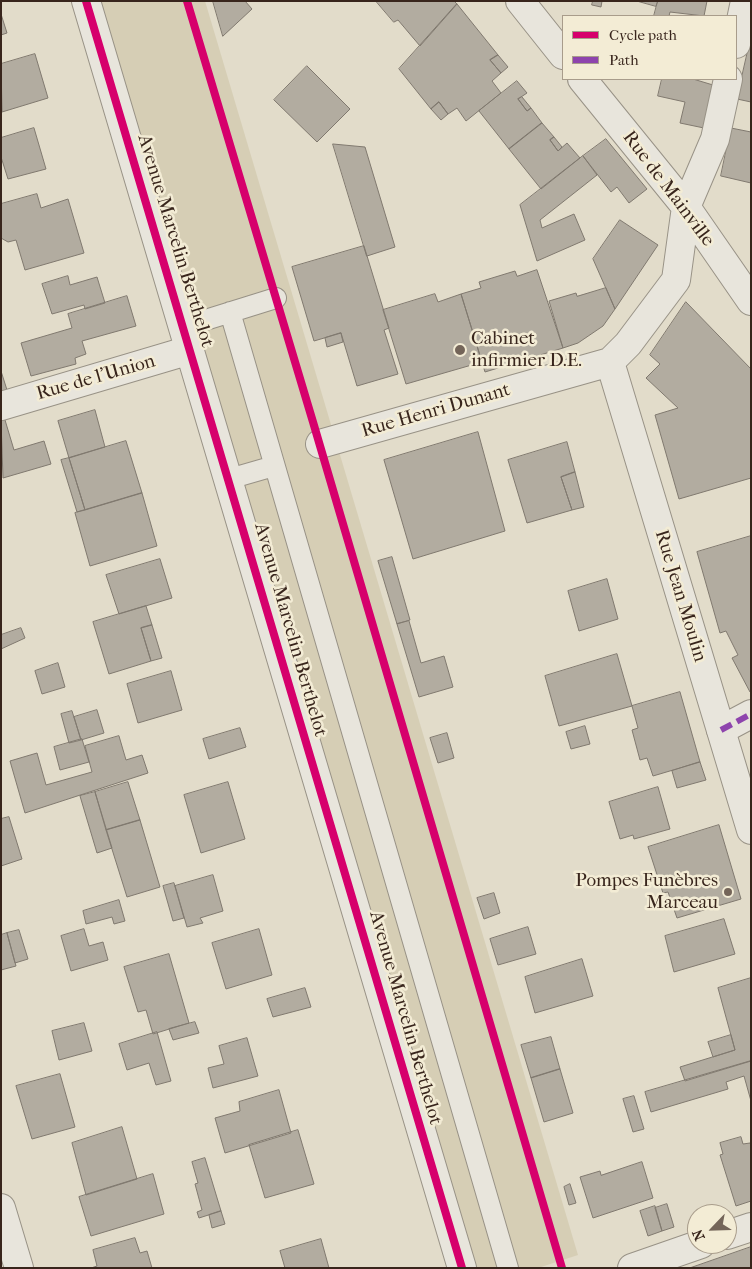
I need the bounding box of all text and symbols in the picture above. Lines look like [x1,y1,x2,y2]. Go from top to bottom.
legend [562,15,737,80]
text: Cycle path [609,26,677,44]
text: Path [609,51,639,69]
street label: Rue de Mainville [617,127,719,251]
street label: Avenue Marcelin Berthelot [132,132,218,350]
place label: Cabinet infirmier D.E. [471,328,582,372]
marker: Cabinet infirmier D.E. [453,343,467,357]
street label: Rue de l'Union [34,350,158,406]
street label: Rue Henri Dunant [359,379,513,443]
street label: Avenue Marcelin Berthelot [249,520,331,740]
street label: Rue Jean Moulin [649,527,711,665]
place label: Pompes Funèbres Marceau [575,870,718,914]
marker: Pompes Funèbres Marceau [722,886,734,898]
street label: Avenue Marcelin Berthelot [364,908,446,1128]
north arrow [687,1204,737,1254]
text: N [689,1227,709,1243]

